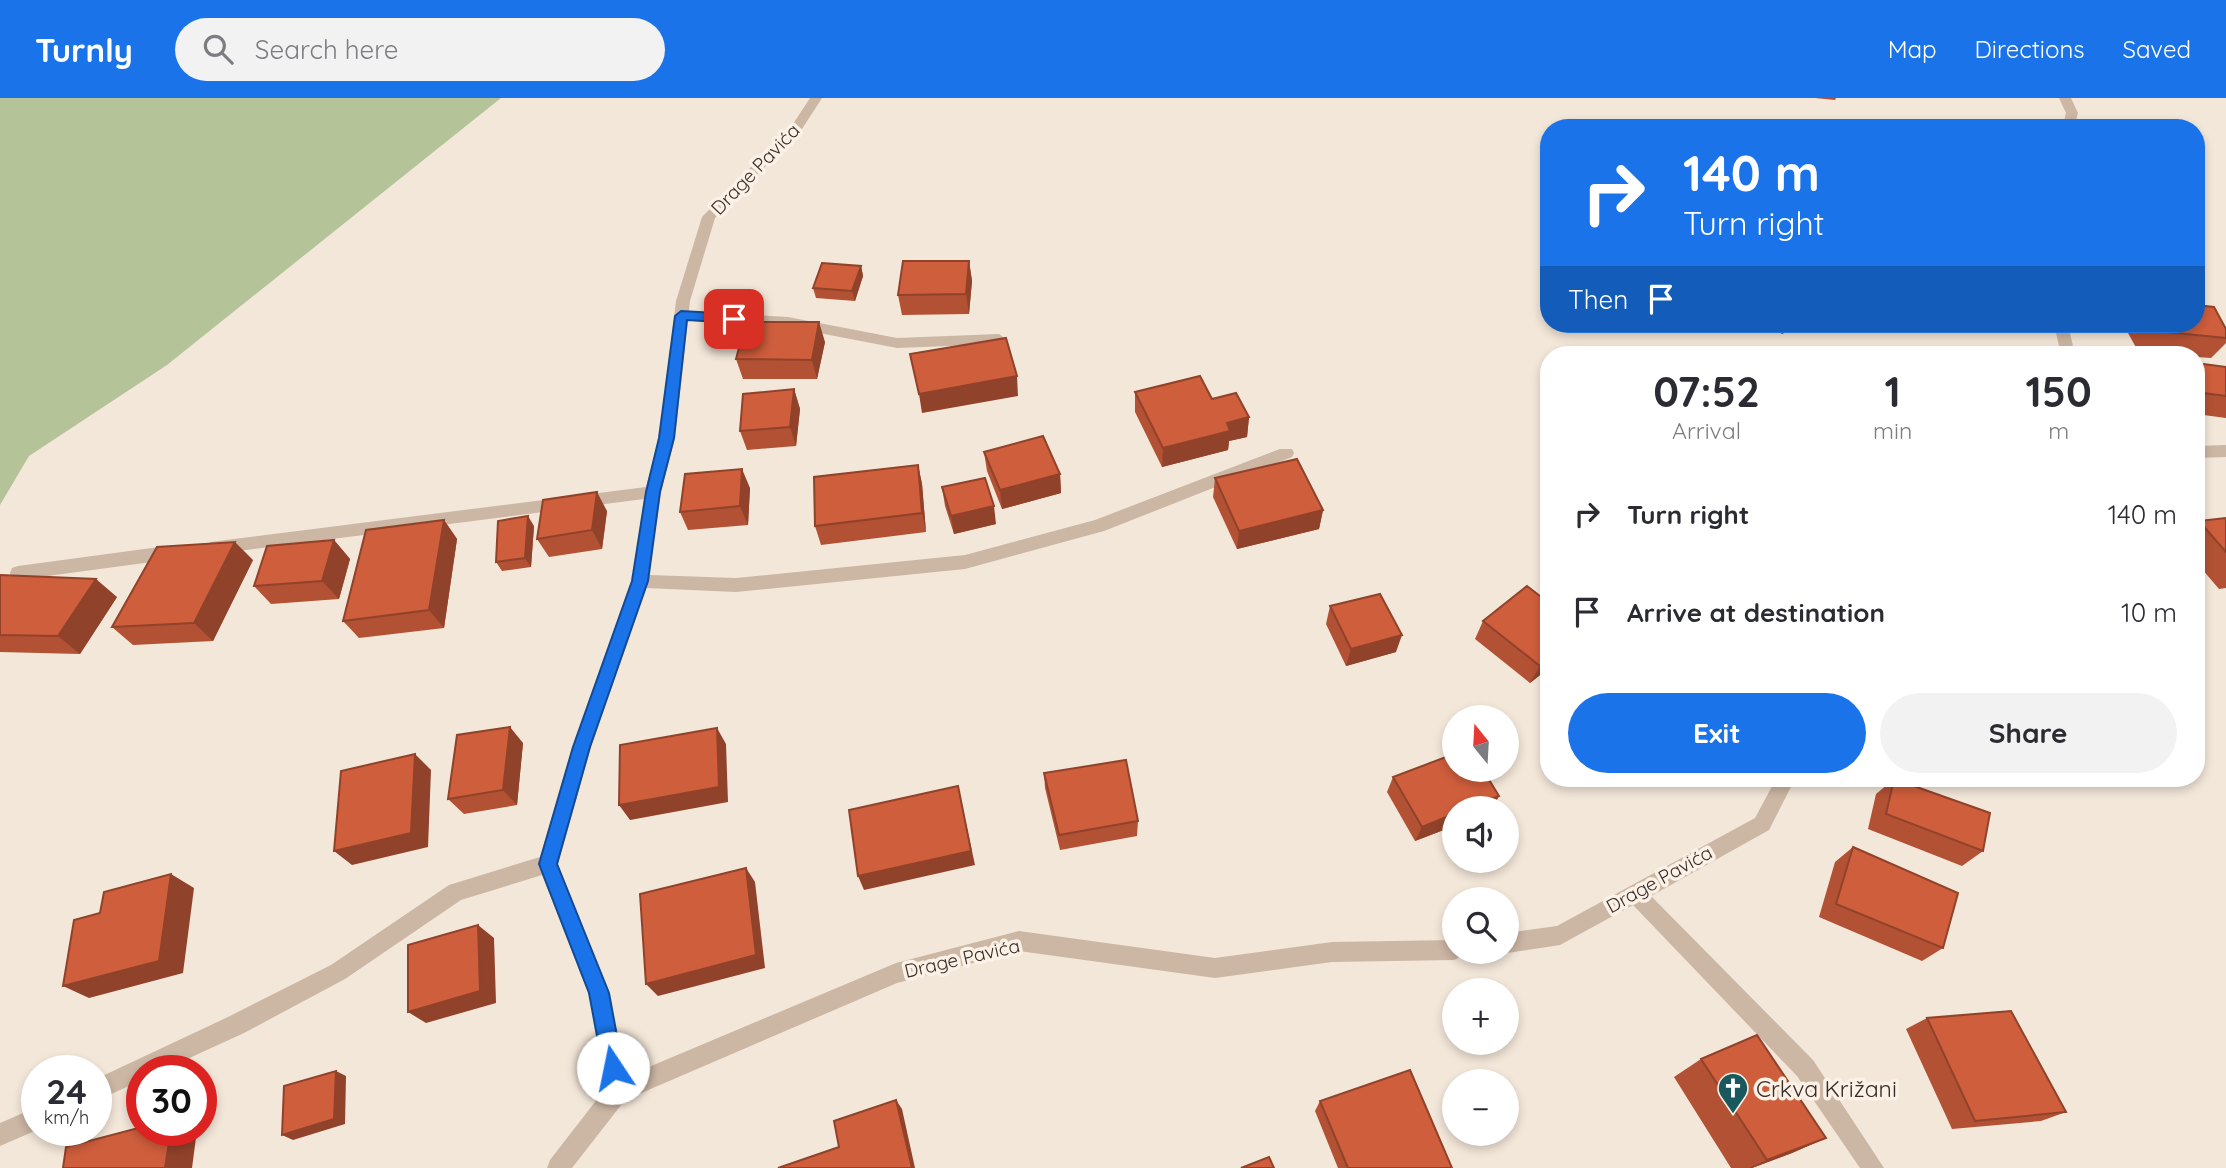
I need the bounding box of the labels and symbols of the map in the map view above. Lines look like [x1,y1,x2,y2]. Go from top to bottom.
street label: Drage Pavića [706,118,804,220]
pin [704,289,764,349]
north arrow [1442,705,1519,782]
street label: Drage Pavića [1602,840,1716,918]
street label: Drage Pavića [902,933,1022,983]
position arrow [576,1031,650,1105]
speed limit sign: 30 [126,1055,217,1146]
church icon: Crkva Križani [1716,1071,1750,1115]
place label: Crkva Križani [1756,1074,1897,1103]

